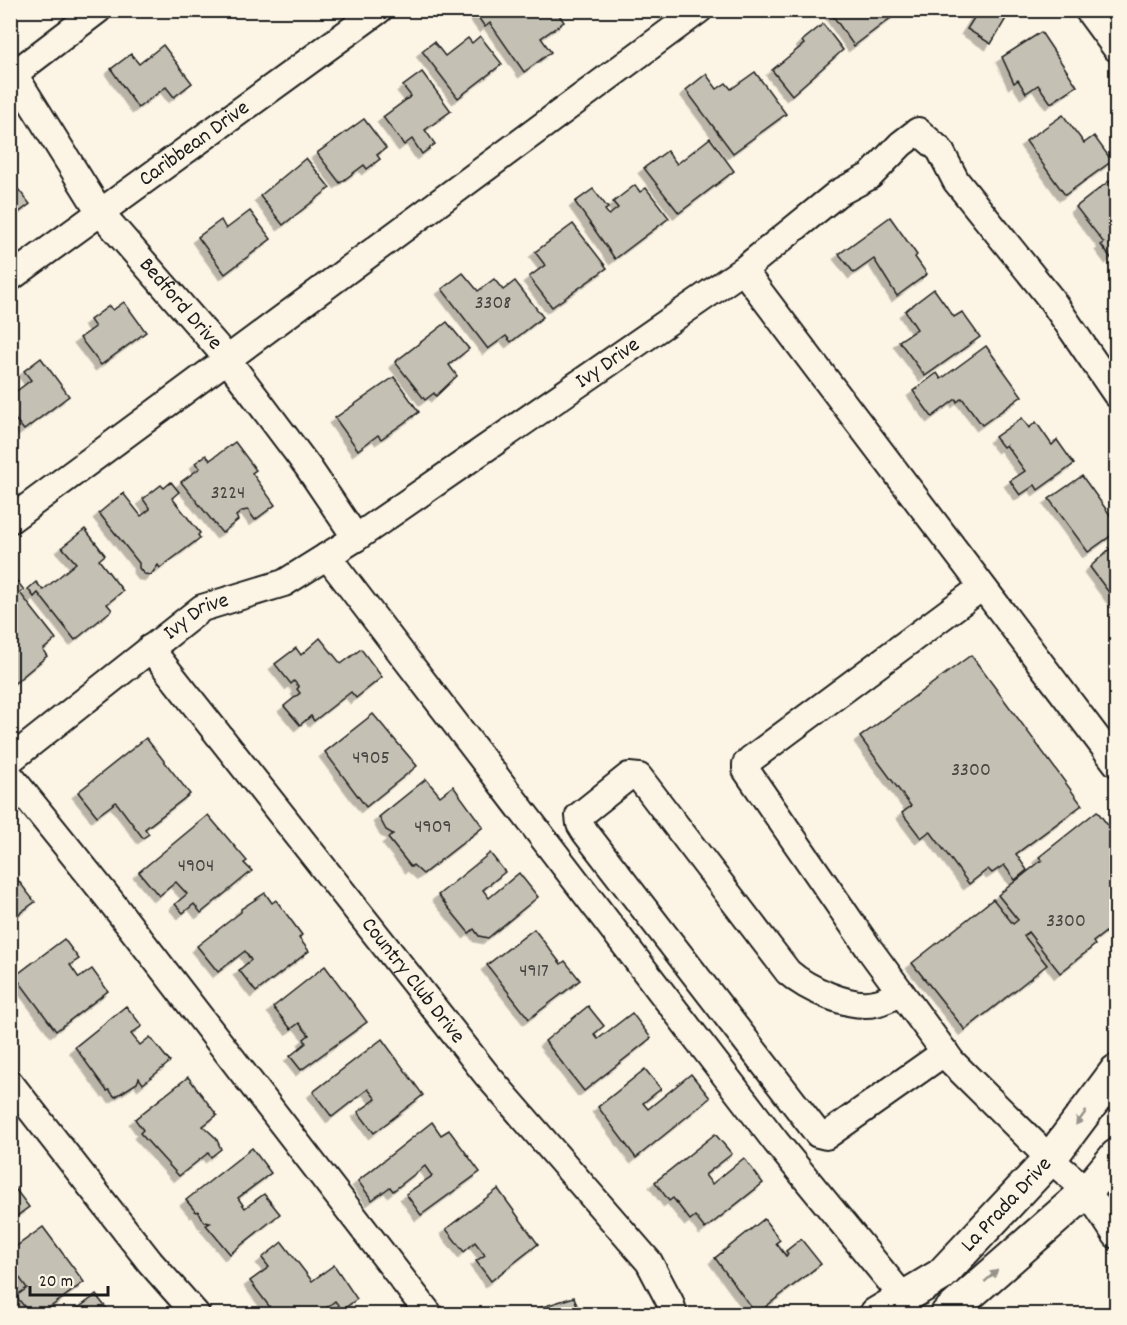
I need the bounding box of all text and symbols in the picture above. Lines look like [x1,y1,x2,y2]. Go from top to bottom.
street label: Caribbean Drive [133,93,256,195]
street label: Bedford Drive [131,251,229,357]
house number: 3308 [475,290,511,318]
street label: Ivy Drive [569,330,647,397]
house number: 3224 [211,480,245,508]
street label: Ivy Drive [157,585,233,648]
house number: 4905 [352,745,390,773]
house number: 3300 [951,757,991,785]
house number: 4909 [414,814,452,842]
house number: 4904 [178,853,214,881]
house number: 3300 [1046,908,1086,936]
street label: Country Club Drive [353,911,472,1051]
house number: 4917 [519,958,549,986]
one-way arrow [1075,1110,1087,1126]
street label: La Prada Drive [954,1150,1060,1260]
scale bar [30,1259,108,1297]
text: 20 m [39,1270,73,1295]
one-way arrow [983,1270,998,1283]

